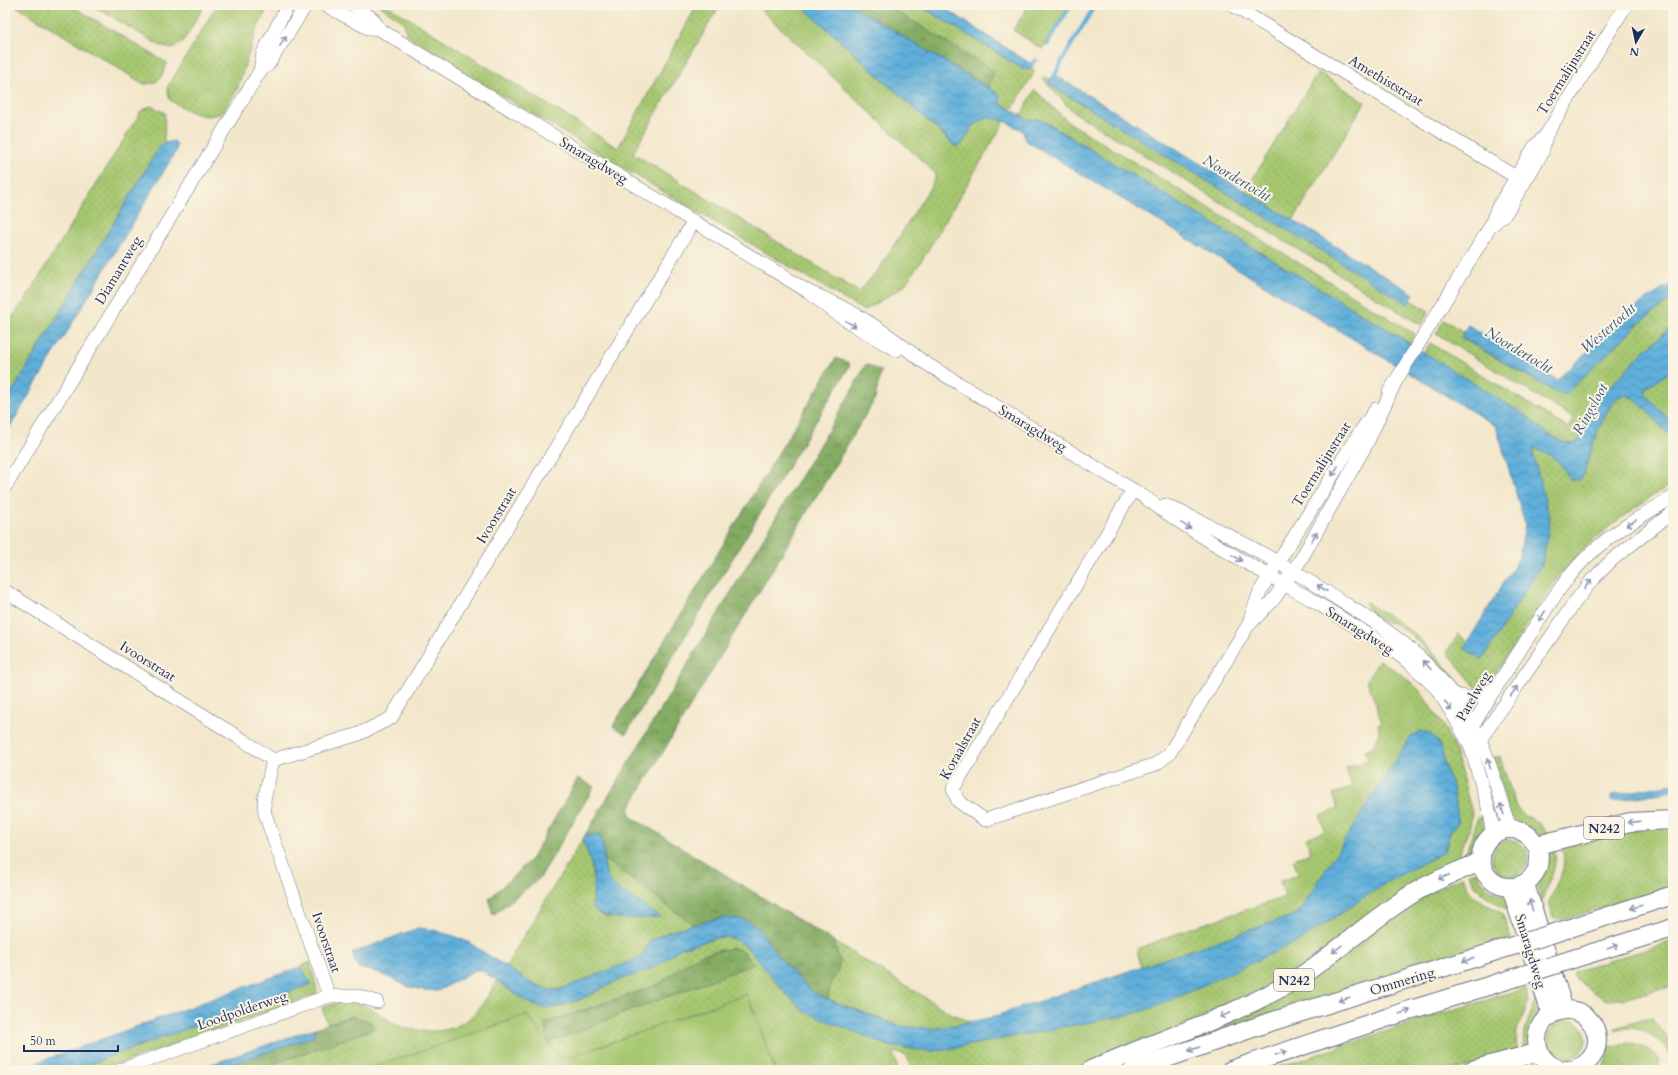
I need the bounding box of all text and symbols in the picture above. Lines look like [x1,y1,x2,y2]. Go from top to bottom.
north arrow [1616,22,1656,62]
street label: Toermalijnstraat [1533,25,1601,119]
one-way arrow [280,35,288,47]
text: N [1628,43,1640,60]
street label: Amethiststraat [1345,51,1427,111]
street label: Smaragdweg [556,133,632,188]
water label: Noordertocht [1199,150,1275,206]
street label: Diamantweg [90,232,146,308]
water label: Westertocht [1576,298,1640,357]
one-way arrow [846,320,857,328]
water label: Noordertocht [1481,322,1557,378]
water label: Ringsloot [1568,379,1613,438]
street label: Smaragdweg [995,401,1071,456]
street label: Toermalijnstraat [1288,417,1356,511]
one-way arrow [1331,465,1339,477]
street label: Ivoorstraat [472,483,521,547]
one-way arrow [1626,519,1637,527]
one-way arrow [1180,522,1191,530]
one-way arrow [1310,531,1318,543]
one-way arrow [1231,554,1242,562]
one-way arrow [1584,579,1593,590]
one-way arrow [1316,584,1328,592]
street label: Smaragdweg [1322,602,1397,659]
one-way arrow [1538,610,1546,621]
street label: Ivoorstraat [116,637,180,686]
one-way arrow [1422,660,1431,670]
street label: Parelweg [1452,668,1495,725]
one-way arrow [1510,686,1518,697]
one-way arrow [1444,700,1452,712]
street label: Koraalstraat [935,713,986,783]
one-way arrow [1485,757,1492,770]
one-way arrow [1498,803,1506,815]
road number: N242 [1584,817,1624,839]
one-way arrow [1628,818,1641,826]
one-way arrow [1439,874,1451,881]
one-way arrow [1527,899,1535,911]
one-way arrow [1629,904,1642,911]
street label: Ivoorstraat [307,909,346,976]
street label: Smaragdweg [1510,912,1551,991]
one-way arrow [1607,943,1620,950]
one-way arrow [1331,945,1342,954]
one-way arrow [1462,957,1475,964]
street label: Ommering [1367,963,1437,1000]
road number: N242 [1274,969,1314,991]
street label: Loodpolderweg [195,986,290,1035]
one-way arrow [1338,996,1351,1003]
one-way arrow [1398,1008,1411,1015]
one-way arrow [1220,1012,1232,1019]
scale bar [24,1027,118,1053]
text: 50 m [30,1033,57,1049]
one-way arrow [1189,1045,1201,1053]
one-way arrow [1275,1049,1288,1056]

